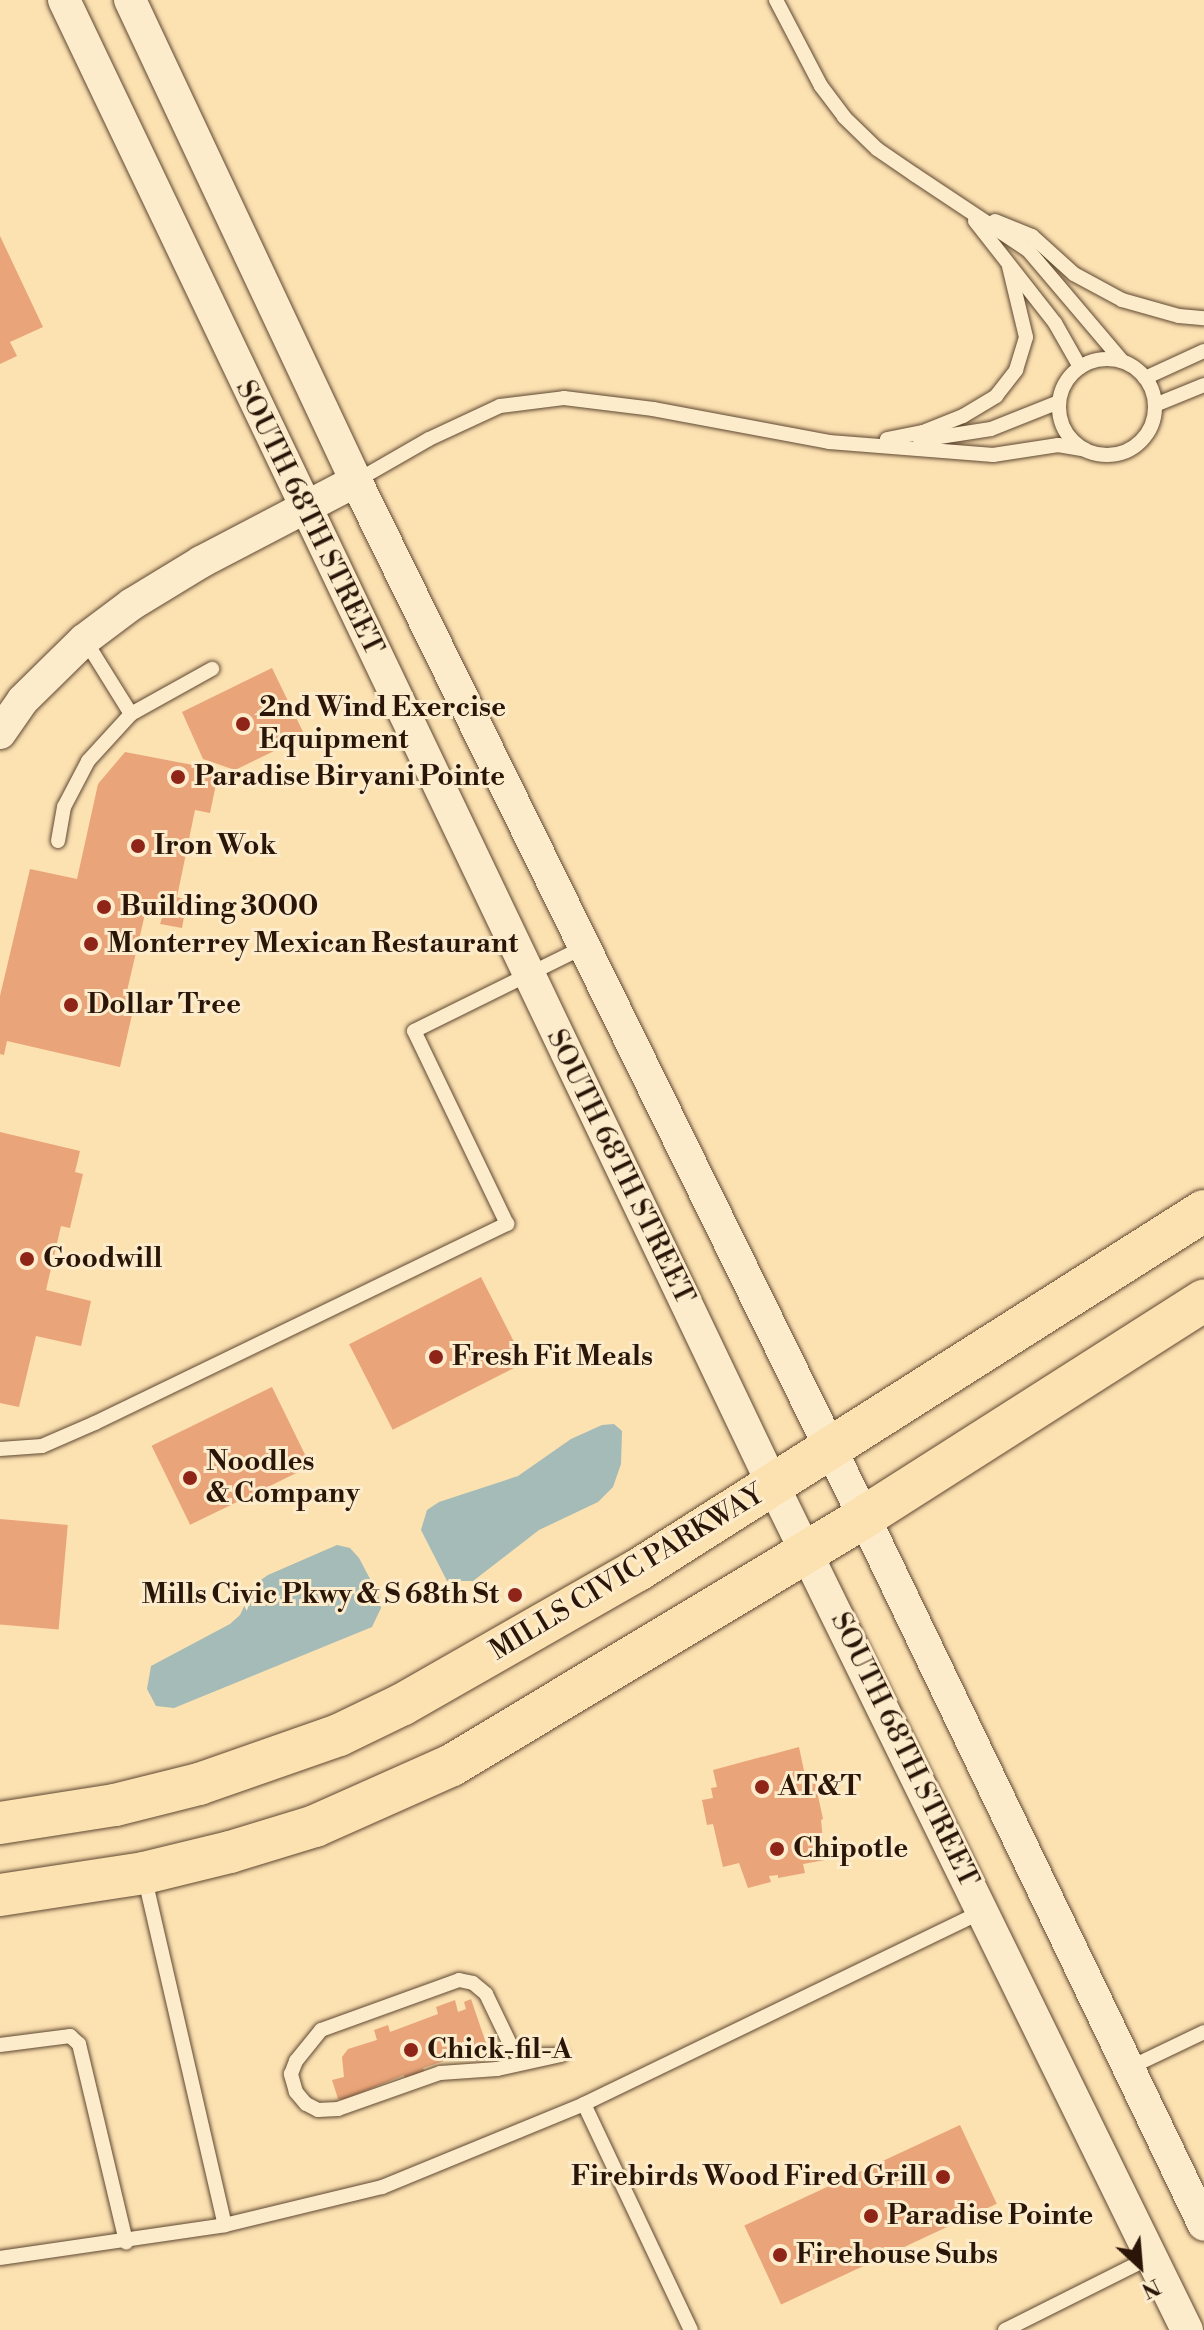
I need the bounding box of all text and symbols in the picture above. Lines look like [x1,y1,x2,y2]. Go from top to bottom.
street label: SOUTH 68TH STREET [228,375,390,661]
place label: 2nd Wind Exercise Equipment [259,691,506,757]
marker: 2nd Wind Exercise Equipment [234,715,252,733]
place label: Paradise Biryani Pointe [194,760,505,794]
marker: Paradise Biryani Pointe [169,768,187,786]
place label: Iron Wok [154,829,277,863]
marker: Iron Wok [129,837,147,855]
place label: Building 3000 [120,890,318,924]
marker: Building 3000 [95,898,113,916]
place label: Monterrey Mexican Restaurant [107,927,518,961]
marker: Monterrey Mexican Restaurant [82,935,100,953]
place label: Dollar Tree [87,988,241,1022]
marker: Dollar Tree [62,996,80,1014]
street label: SOUTH 68TH STREET [539,1024,701,1310]
place label: Goodwill [43,1242,162,1276]
marker: Goodwill [18,1250,36,1268]
place label: Fresh Fit Meals [452,1340,653,1374]
marker: Fresh Fit Meals [427,1348,445,1366]
place label: Noodles & Company [206,1445,360,1511]
marker: Noodles & Company [181,1469,199,1487]
street label: MILLS CIVIC PARKWAY [484,1478,770,1668]
place label: Mills Civic Pkwy & S 68th St [141,1578,499,1612]
marker: Mills Civic Pkwy & S 68th St [506,1586,524,1604]
street label: SOUTH 68TH STREET [823,1607,985,1893]
place label: AT&T [778,1770,861,1804]
marker: AT&T [753,1778,771,1796]
place label: Chipotle [793,1832,908,1866]
marker: Chipotle [768,1840,786,1858]
place label: Chick-fil-A [427,2033,572,2067]
marker: Chick-fil-A [402,2041,420,2059]
place label: Firebirds Wood Fired Grill [571,2160,927,2194]
marker: Firebirds Wood Fired Grill [934,2168,952,2186]
place label: Paradise Pointe [887,2199,1093,2233]
marker: Paradise Pointe [862,2207,880,2225]
north arrow [1100,2226,1180,2306]
place label: Firehouse Subs [796,2238,998,2272]
marker: Firehouse Subs [771,2246,789,2264]
text: N [1137,2272,1164,2304]

